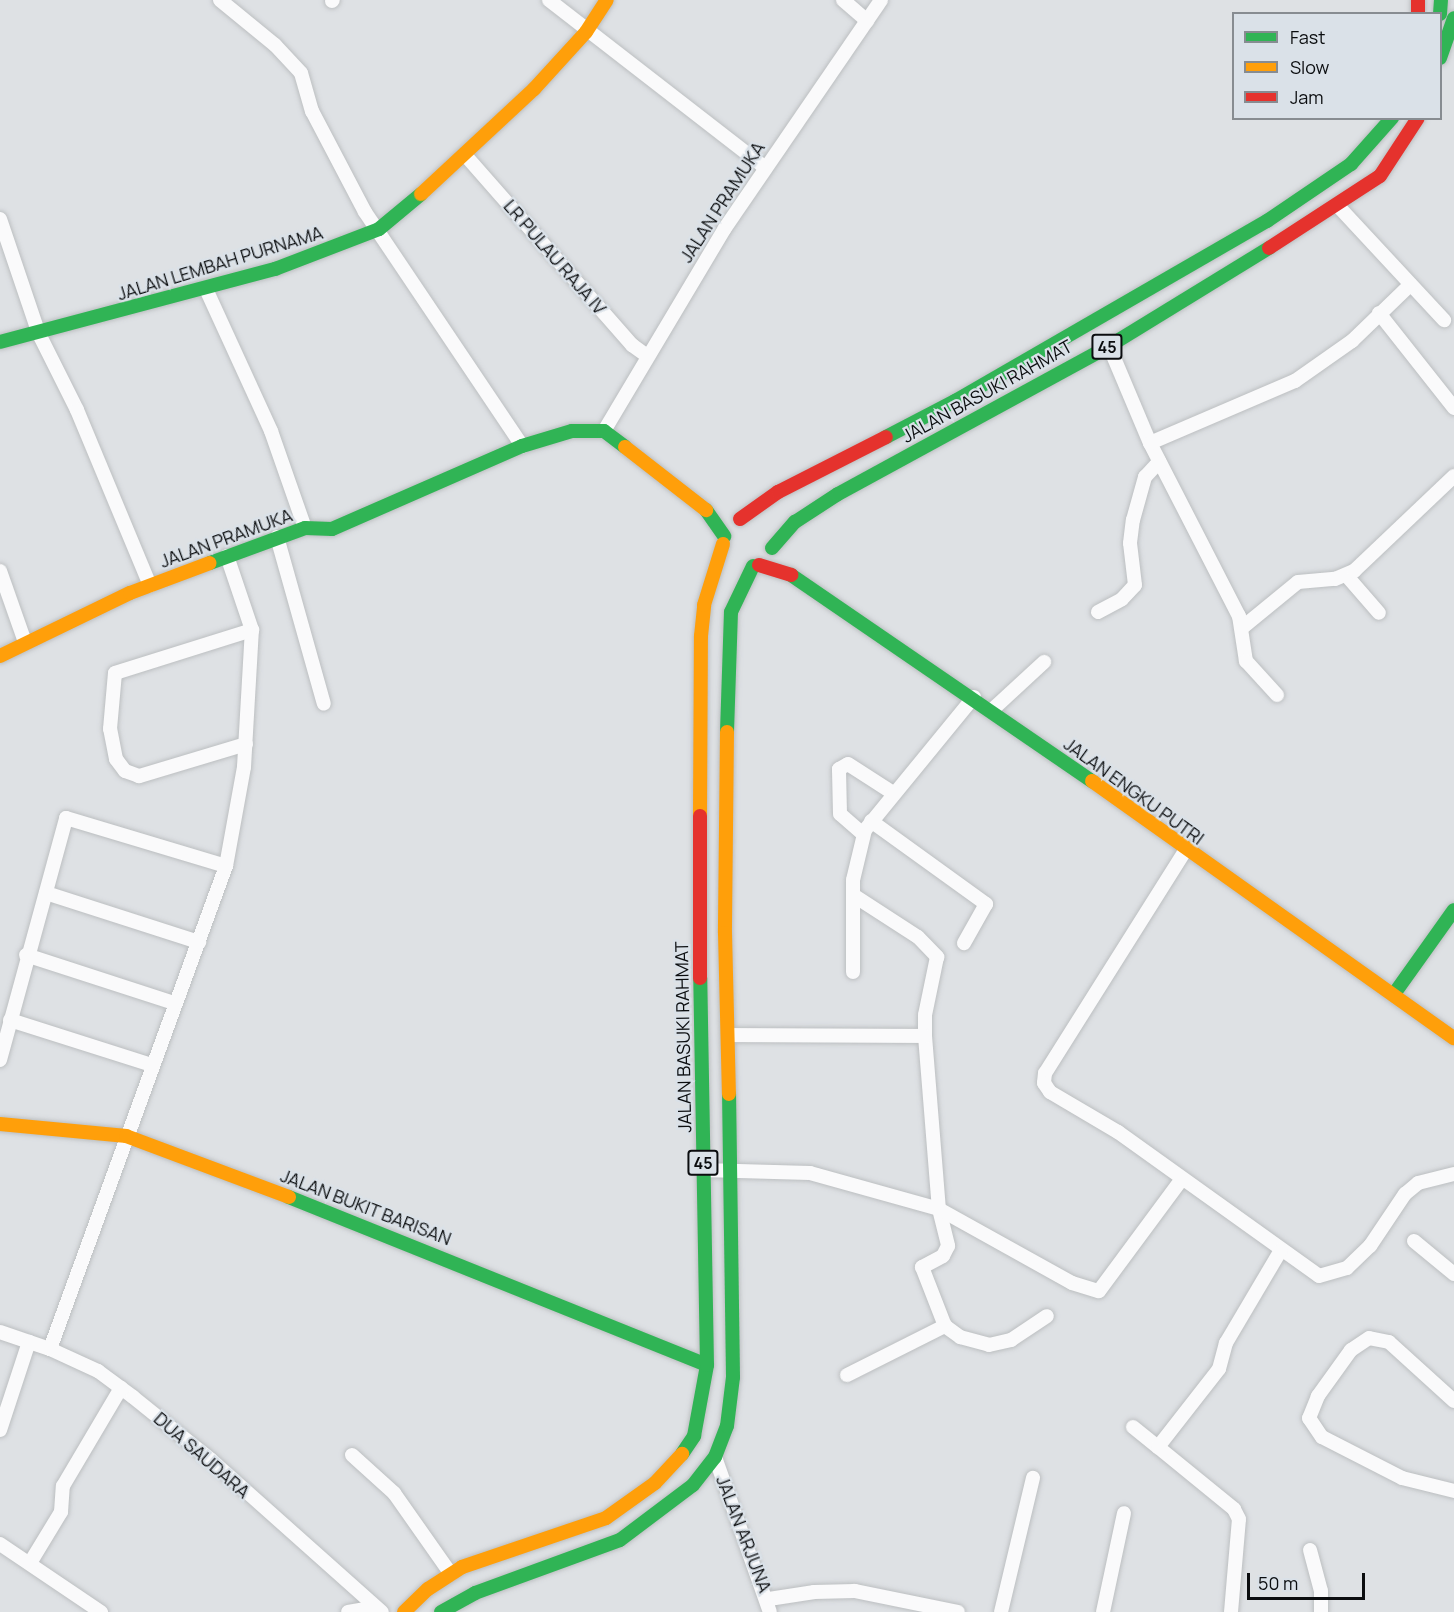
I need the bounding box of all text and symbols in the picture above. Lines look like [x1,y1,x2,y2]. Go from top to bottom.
legend [1232,12,1442,120]
text: Fast [1290,25,1325,49]
text: Slow [1290,55,1329,79]
text: Jam [1290,85,1324,109]
street label: JALAN PRAMUKA [675,138,769,266]
street label: LR PULAU RAJA IV [499,195,611,319]
street label: JALAN LEMBAH PURNAMA [115,221,325,305]
road number: 45 [1090,334,1124,360]
street label: JALAN BASUKI RAHMAT [898,335,1076,447]
street label: JALAN PRAMUKA [157,504,295,572]
street label: JALAN ENGKU PUTRI [1060,733,1208,849]
street label: JALAN BASUKI RAHMAT [671,941,695,1133]
road number: 45 [686,1150,720,1176]
street label: JALAN BUKIT BARISAN [277,1164,455,1250]
street label: DUA SAUDARA [150,1408,254,1502]
street label: JALAN ARJUNA [712,1473,776,1595]
scale bar [1250,1561,1368,1599]
text: 50 m [1258,1571,1298,1595]

